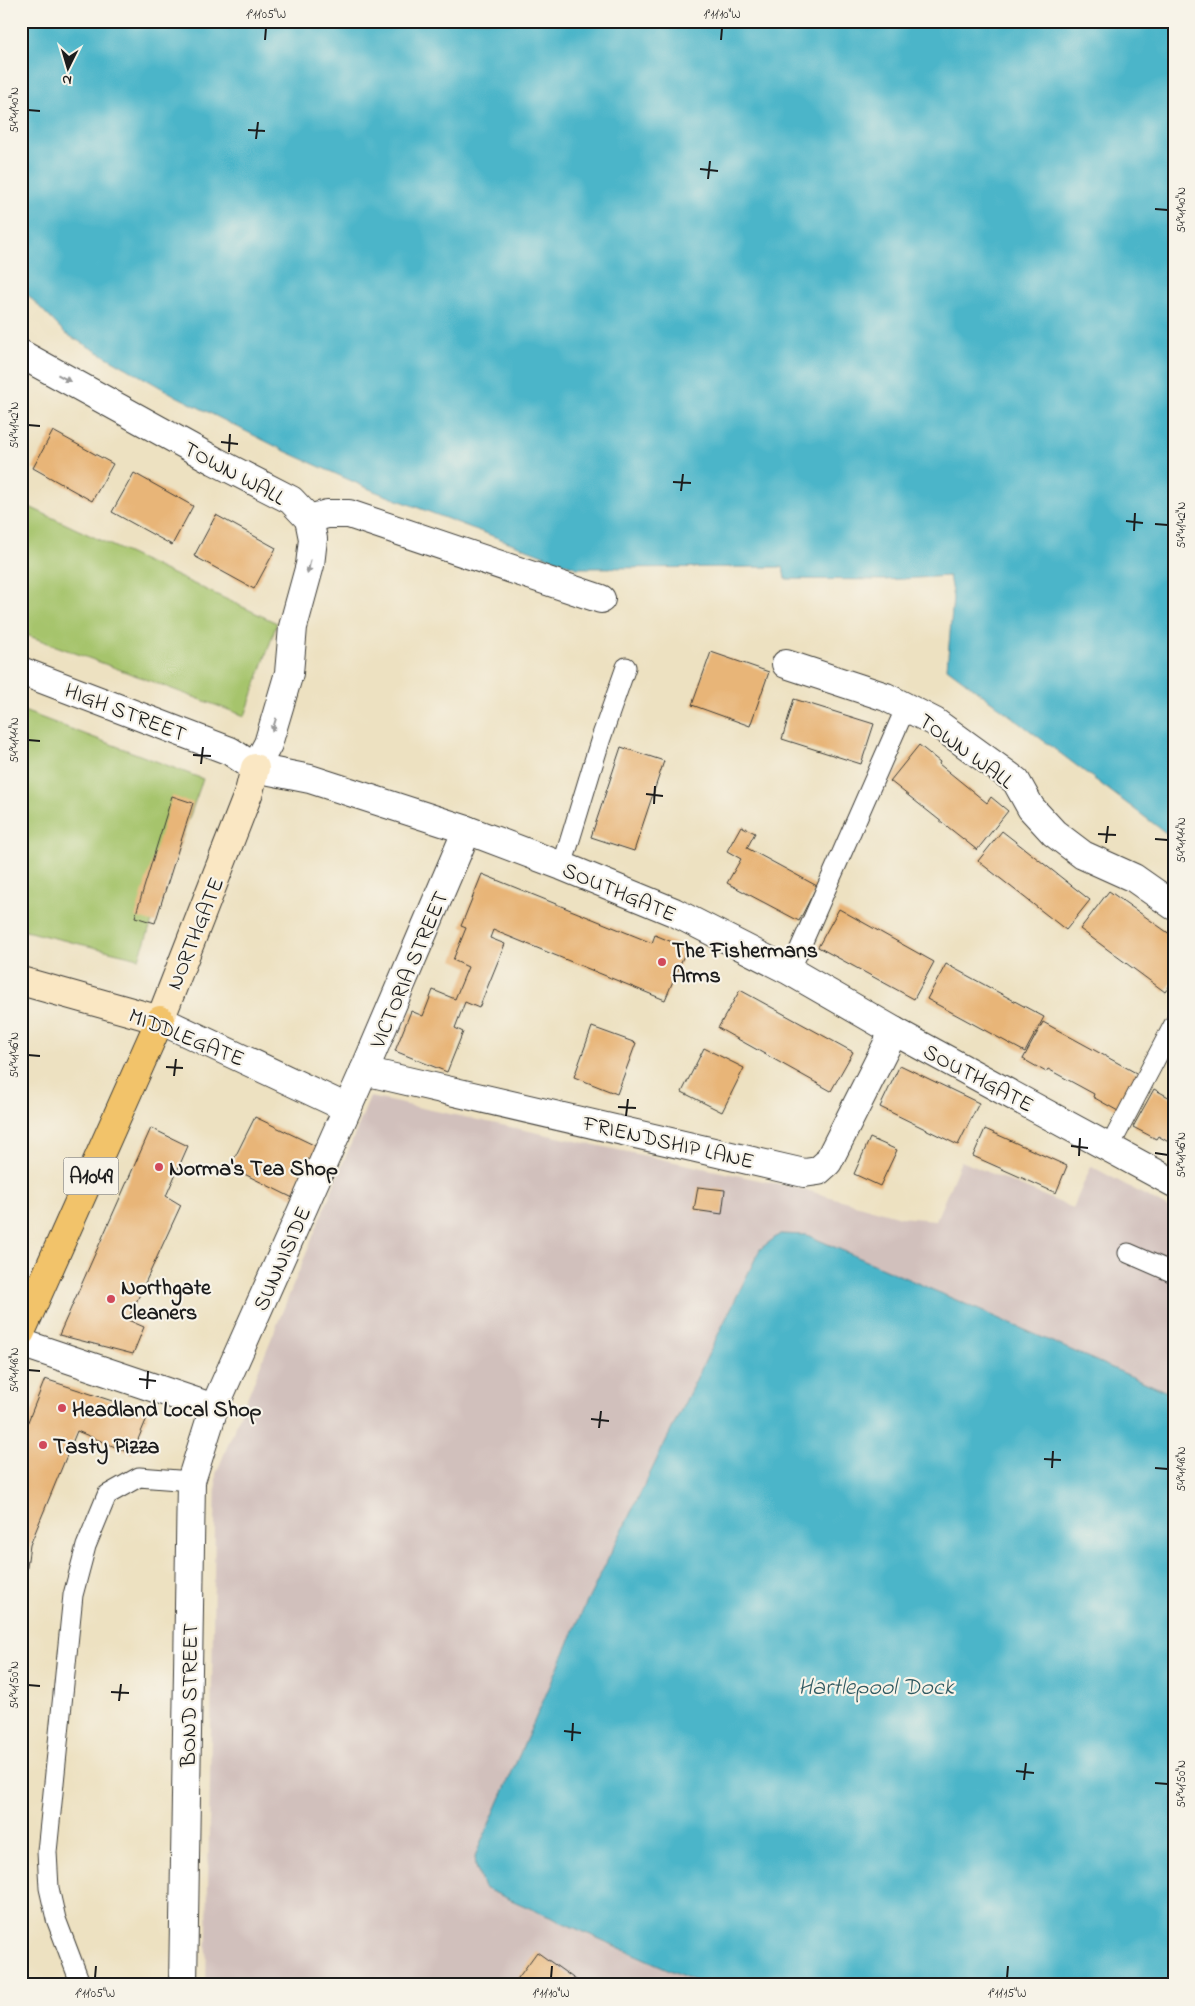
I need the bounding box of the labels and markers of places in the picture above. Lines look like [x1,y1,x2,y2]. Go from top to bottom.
place label: The Fishermans Arms [672,936,818,993]
marker: The Fishermans Arms [656,956,668,968]
place label: Norma's Tea Shop [169,1154,338,1186]
marker: Norma's Tea Shop [153,1161,165,1173]
place label: Northgate Cleaners [121,1273,212,1330]
marker: Northgate Cleaners [105,1293,117,1305]
place label: Headland Local Shop [72,1395,262,1427]
marker: Headland Local Shop [56,1402,68,1414]
place label: Tasty Pizza [53,1432,160,1465]
marker: Tasty Pizza [37,1439,49,1451]

